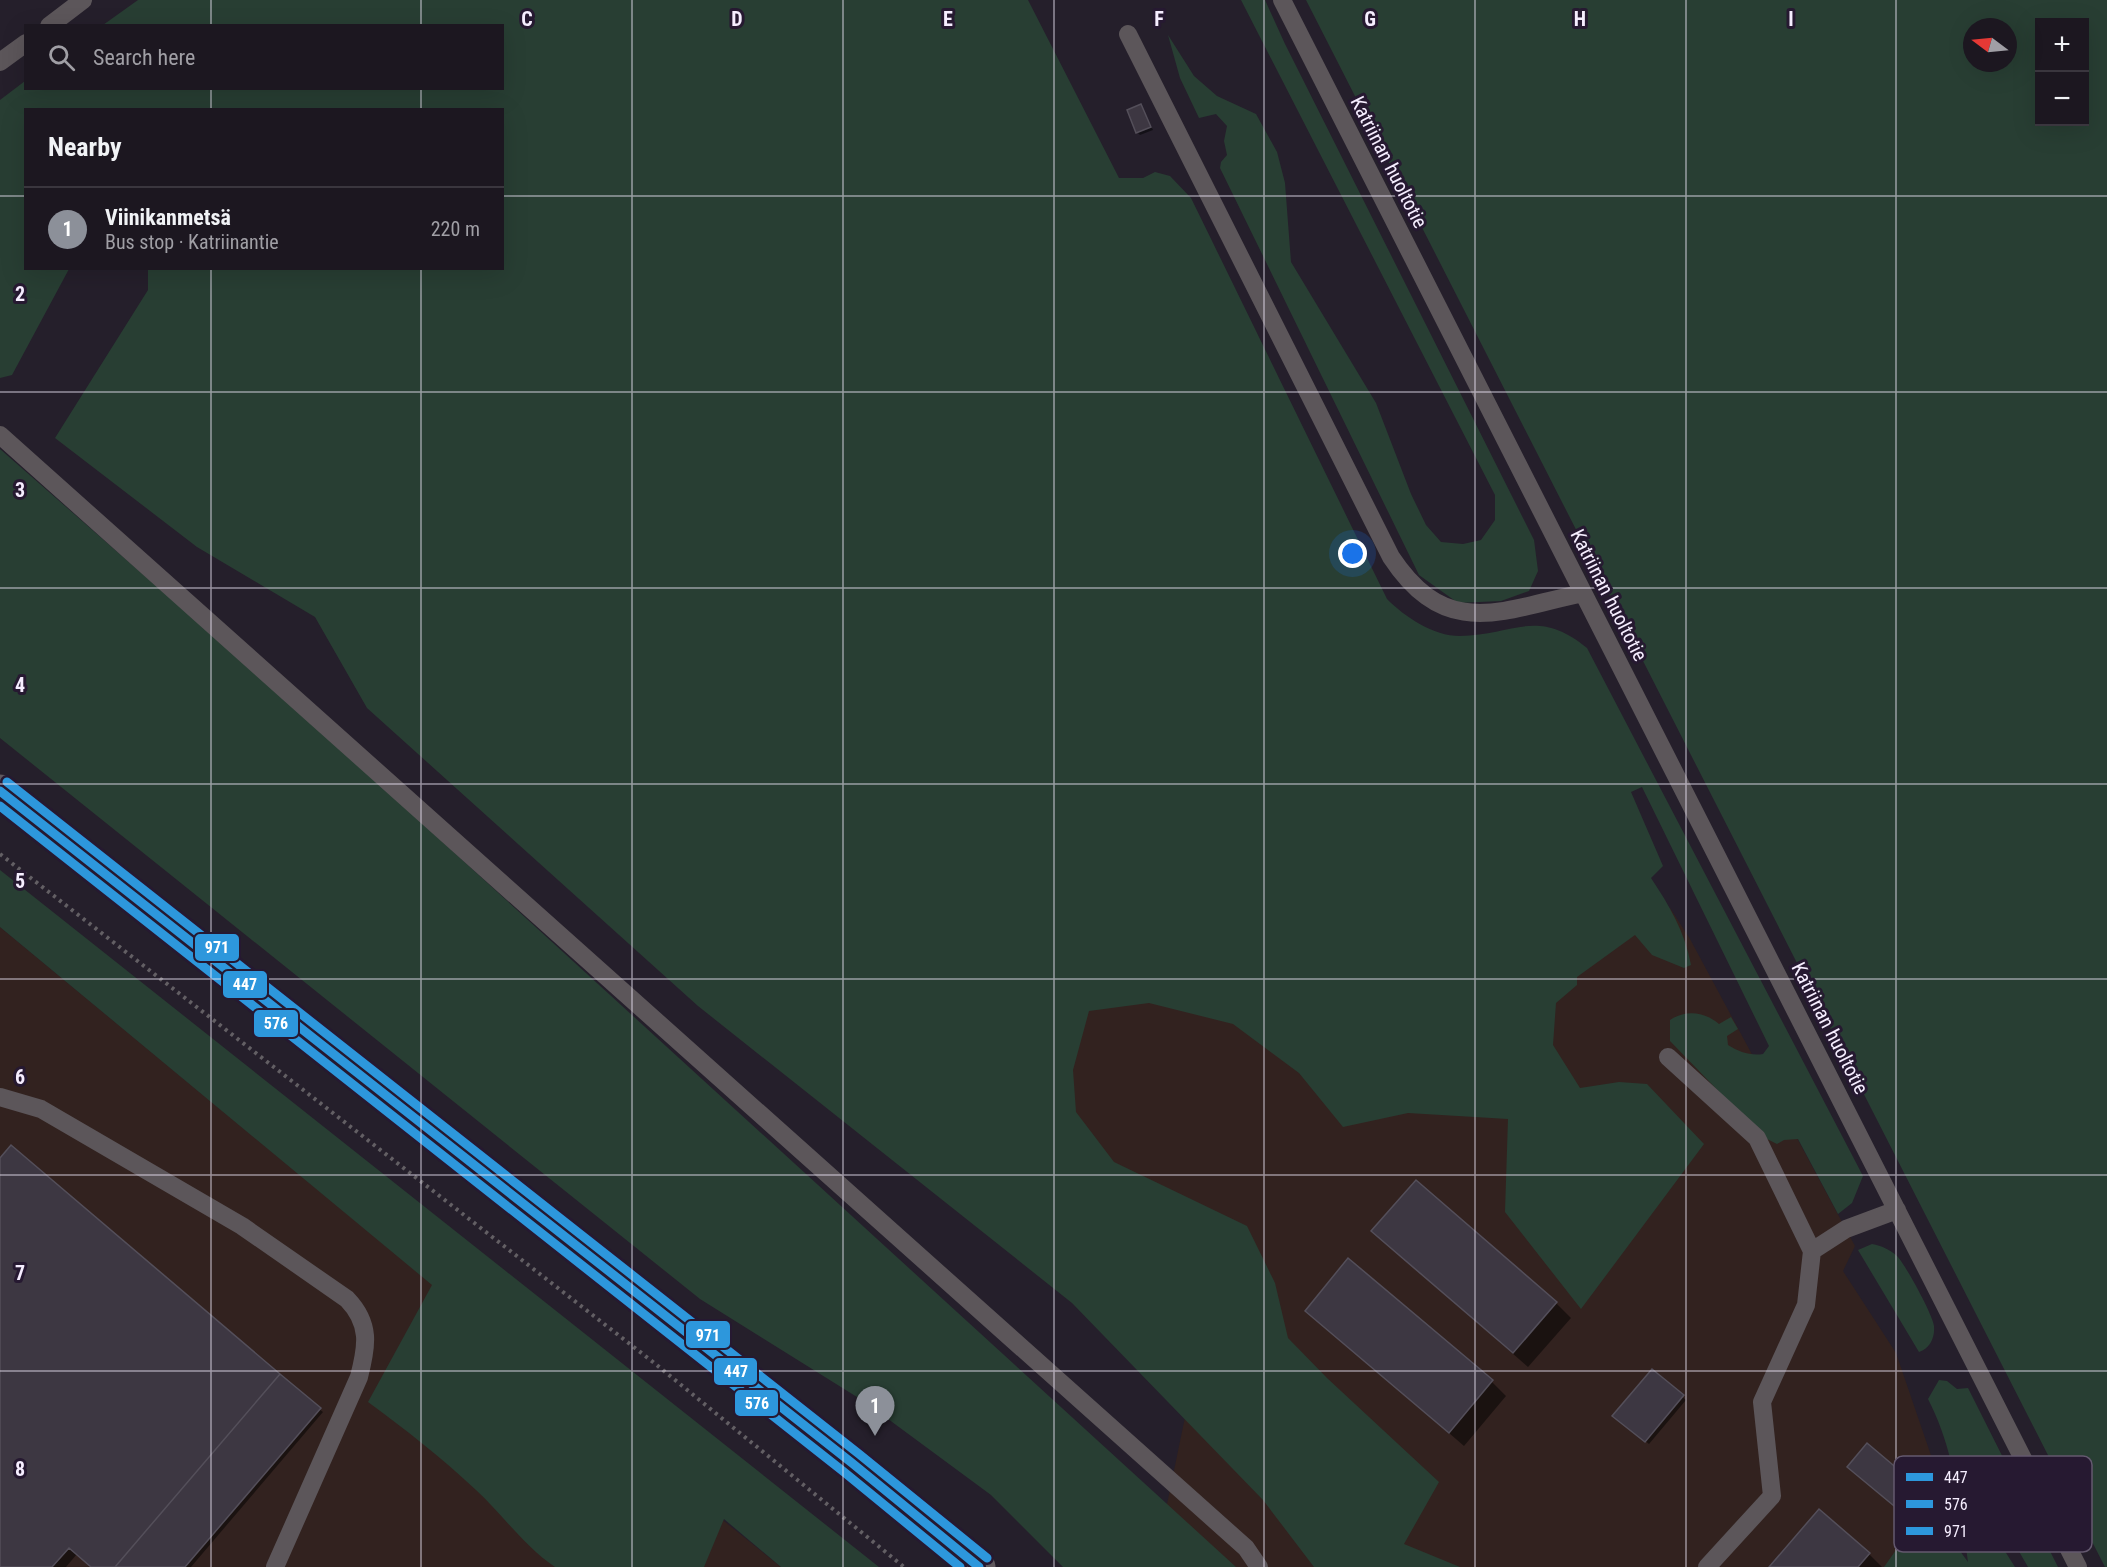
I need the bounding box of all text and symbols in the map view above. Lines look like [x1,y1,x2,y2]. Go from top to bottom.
text: C [521,7,533,31]
text: D [731,7,743,31]
text: E [943,7,953,31]
text: F [1154,7,1164,31]
text: G [1364,7,1376,31]
text: H [1574,7,1586,31]
text: I [1788,7,1794,31]
north arrow [1963,18,2017,72]
map controls [2035,18,2089,126]
button: + [2035,18,2089,72]
search box [24,24,504,90]
icon: search [45,41,78,74]
text: Search here [93,45,195,70]
button: − [2035,72,2089,126]
street label: Katriinan huoltotie [1345,92,1433,232]
text: Nearby [48,132,122,162]
text: Viinikanmetsä [105,205,231,230]
text: 1 [62,217,73,241]
text: 220 m [431,217,480,241]
text: Bus stop · Katriinantie [105,230,279,254]
text: 2 [15,282,25,306]
text: 3 [15,478,25,502]
street label: Katriinan huoltotie [1565,525,1653,665]
your location [1338,539,1367,568]
text: 4 [15,673,25,697]
text: 5 [15,869,25,893]
line badge: 971 [194,933,240,962]
text: 971 [205,938,229,957]
street label: Katriinan huoltotie [1786,958,1874,1098]
line badge: 447 [222,970,268,999]
text: 447 [233,975,257,994]
line badge: 576 [253,1009,299,1038]
text: 576 [264,1014,288,1033]
text: 6 [15,1065,25,1089]
text: 7 [15,1261,25,1285]
line badge: 971 [685,1320,731,1349]
text: 971 [696,1326,720,1345]
line badge: 447 [713,1357,758,1386]
text: 447 [724,1362,748,1381]
pin: 1 [856,1386,894,1436]
line badge: 576 [734,1389,779,1417]
text: 576 [745,1394,769,1413]
legend [1894,1456,2092,1552]
text: 8 [15,1457,25,1481]
text: 447 [1944,1468,1968,1487]
text: 576 [1944,1495,1968,1514]
text: 971 [1944,1522,1968,1541]

